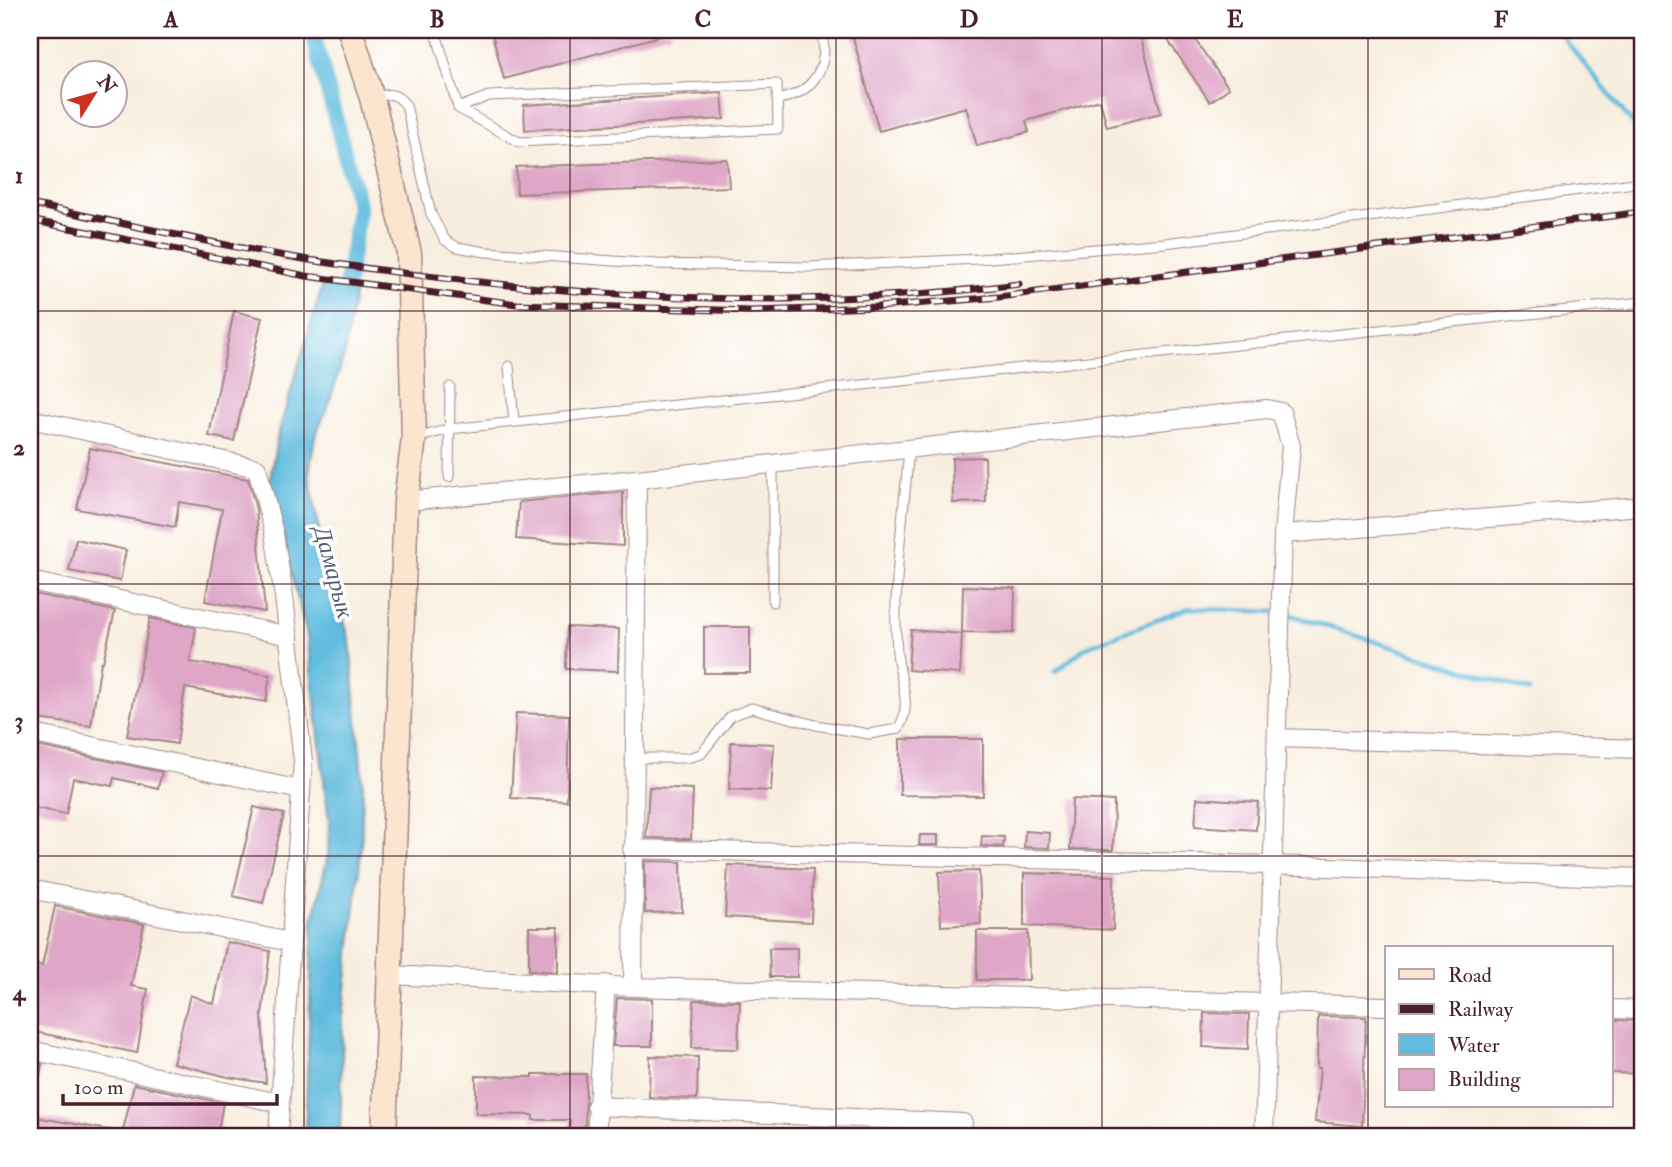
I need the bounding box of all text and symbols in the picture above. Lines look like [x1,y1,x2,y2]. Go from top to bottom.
text: A [163,5,179,34]
text: B [429,5,445,34]
text: C [695,5,711,34]
text: D [960,5,978,34]
text: E [1227,5,1244,34]
text: F [1494,5,1509,34]
north arrow [60,60,130,130]
text: N [91,70,122,99]
text: 1 [15,161,23,190]
text: 2 [13,433,25,462]
water label: Дамарык [306,521,361,622]
text: 3 [15,706,23,735]
legend [1385,946,1612,1108]
text: Road [1448,962,1493,989]
text: 4 [12,978,27,1007]
text: Railway [1448,996,1514,1023]
text: Water [1447,1032,1500,1059]
scale bar [63,1062,276,1106]
text: Building [1448,1066,1521,1093]
text: 100 m [74,1074,124,1101]

